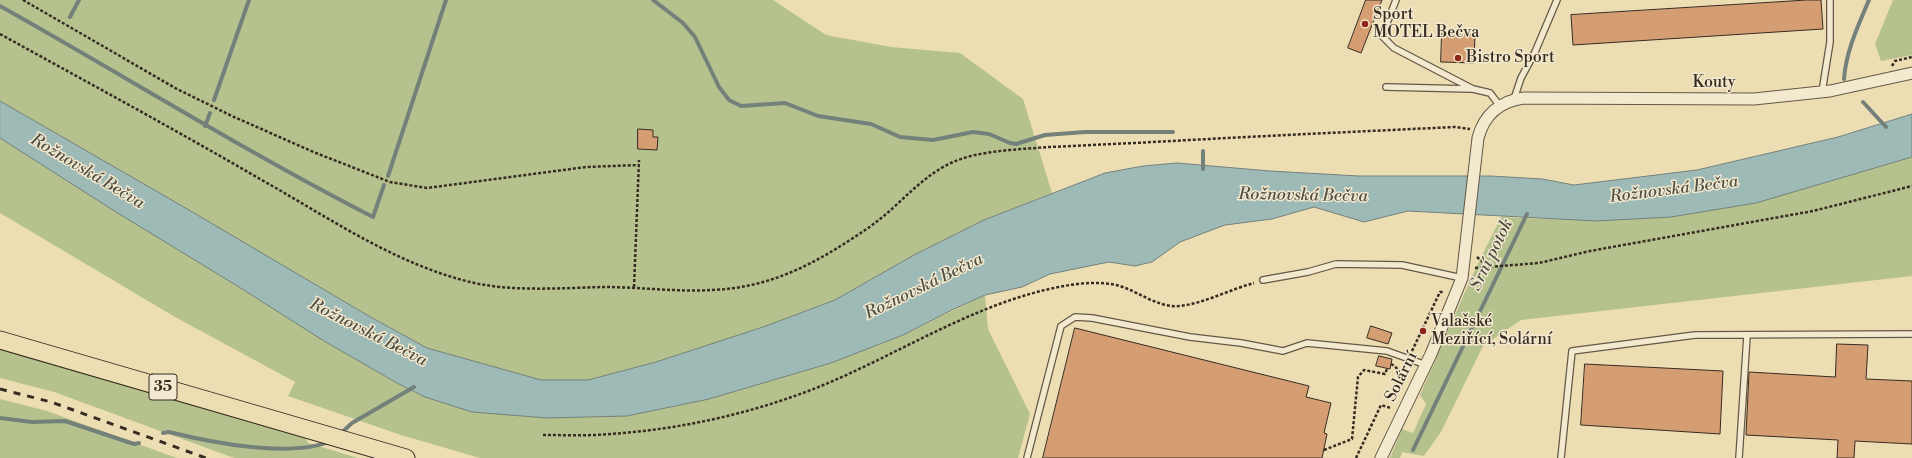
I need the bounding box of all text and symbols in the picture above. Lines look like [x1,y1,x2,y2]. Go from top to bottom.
place label: Sport MOTEL Bečva [1373,5,1479,43]
marker: Sport MOTEL Bečva [1360,19,1370,29]
place label: Bistro Sport [1466,48,1555,68]
marker: Bistro Sport [1453,53,1463,63]
street label: Kouty [1692,73,1736,93]
water label: Rožnovská Bečva [26,130,148,214]
water label: Rožnovská Bečva [1609,172,1739,208]
water label: Rožnovská Bečva [1238,185,1368,207]
water label: Srní potok [1466,216,1518,294]
water label: Rožnovská Bečva [861,250,987,324]
water label: Rožnovská Bečva [306,295,430,371]
place label: Valašské Meziřící, Solární [1431,312,1552,350]
marker: Valašské Meziřící, Solární [1418,326,1428,336]
street label: Solární [1382,349,1422,405]
road number: 35 [149,374,177,400]

